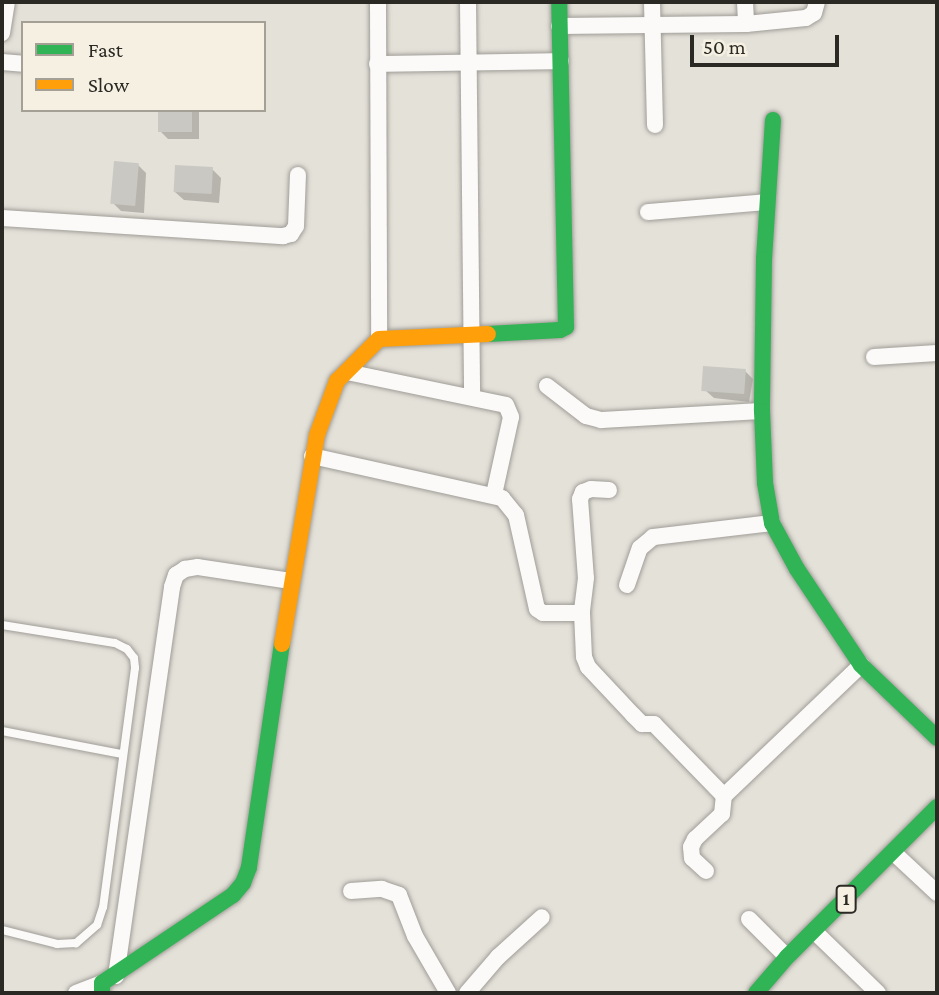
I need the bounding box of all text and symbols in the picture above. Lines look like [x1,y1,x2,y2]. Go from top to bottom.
legend [21,21,266,112]
scale bar [694,21,843,65]
text: 50 m [703,35,746,59]
text: Fast [88,38,123,62]
text: Slow [88,73,129,97]
road number: 1 [836,884,856,914]

